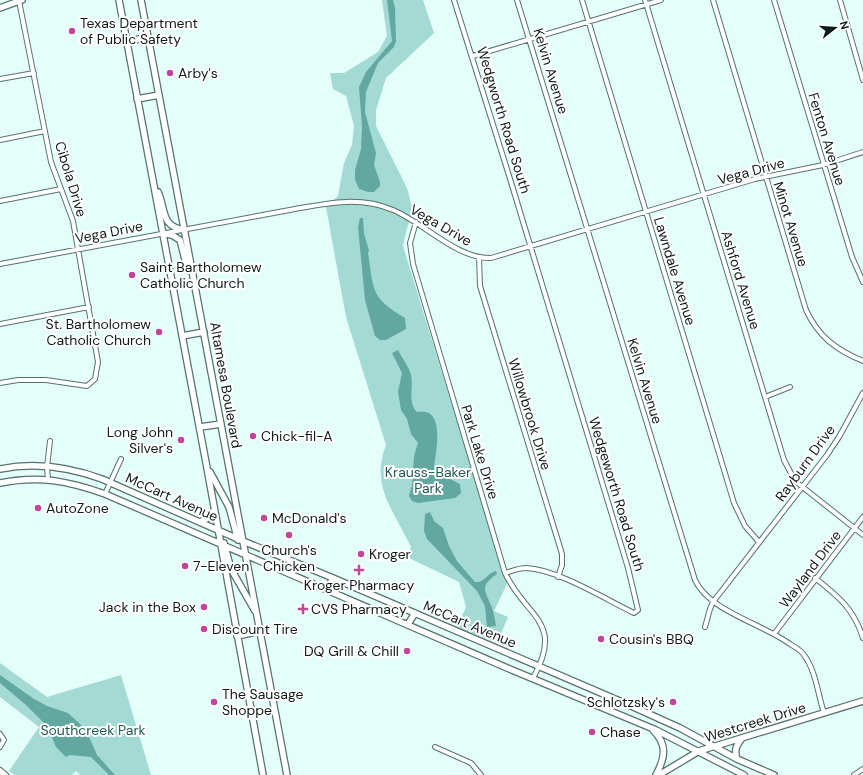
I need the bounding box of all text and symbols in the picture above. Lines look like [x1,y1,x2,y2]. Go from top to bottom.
north arrow [815,8,855,48]
place label: Texas Department of Public Safety [80,14,198,48]
text: N [837,19,852,31]
marker: Texas Department of Public Safety [67,26,77,36]
street label: Kelvin Avenue [529,26,573,116]
street label: Wedgworth Road South [473,44,535,196]
place label: Arby's [178,64,218,82]
marker: Arby's [165,68,175,78]
street label: Fenton Avenue [804,90,850,188]
street label: Cibola Drive [51,139,91,219]
street label: Vega Drive [716,153,787,189]
street label: Minot Avenue [770,179,812,269]
street label: Vega Drive [407,200,475,250]
street label: Lawndale Avenue [650,215,700,327]
street label: Vega Drive [74,217,144,247]
street label: Ashford Avenue [717,229,765,332]
place label: Saint Bartholomew Catholic Church [140,258,262,292]
marker: Saint Bartholomew Catholic Church [127,270,137,280]
place label: St. Bartholomew Catholic Church [46,315,151,349]
street label: Altamesa Boulevard [206,320,246,450]
marker: St. Bartholomew Catholic Church [154,327,164,337]
street label: Kelvin Avenue [623,336,667,426]
street label: Willowbrook Drive [504,356,556,472]
street label: Park Lake Drive [457,403,503,501]
street label: Wedgeworth Road South [585,415,649,573]
street label: Rayburn Drive [771,421,839,505]
place label: Long John Silver's [107,423,173,457]
place label: Chick-fil-A [261,427,333,445]
marker: Chick-fil-A [248,431,258,441]
marker: Long John Silver's [176,435,186,445]
park label: Krauss-Baker Park [385,463,471,497]
street label: McCart Avenue [123,469,221,525]
place label: AutoZone [46,499,109,517]
marker: AutoZone [33,503,43,513]
place label: McDonald's [272,509,347,527]
marker: McDonald's [259,513,269,523]
street label: Wayland Drive [775,527,845,611]
marker: Church's Chicken [284,530,294,540]
place label: Church's Chicken [261,541,317,575]
place label: Kroger [369,545,411,563]
marker: Kroger [356,549,366,559]
place label: 7-Eleven [193,557,249,575]
marker: 7-Eleven [180,561,190,571]
marker: Kroger Pharmacy [354,565,364,575]
place label: Kroger Pharmacy [304,576,414,594]
street label: McCart Avenue [421,596,519,652]
place label: Jack in the Box [99,598,196,616]
place label: CVS Pharmacy [311,600,407,618]
marker: Jack in the Box [199,602,209,612]
marker: CVS Pharmacy [298,604,308,614]
place label: Discount Tire [212,620,298,638]
marker: Discount Tire [199,624,209,634]
place label: Cousin's BBQ [609,630,694,648]
marker: Cousin's BBQ [596,634,606,644]
place label: DQ Grill & Chill [304,642,399,660]
marker: DQ Grill & Chill [402,646,412,656]
place label: The Sausage Shoppe [222,685,304,719]
place label: Schlotzsky's [587,693,665,711]
marker: The Sausage Shoppe [209,697,219,707]
marker: Schlotzsky's [668,697,678,707]
street label: Westcreek Drive [702,698,808,746]
park label: Southcreek Park [40,721,146,739]
place label: Chase [600,723,641,741]
marker: Chase [587,727,597,737]

